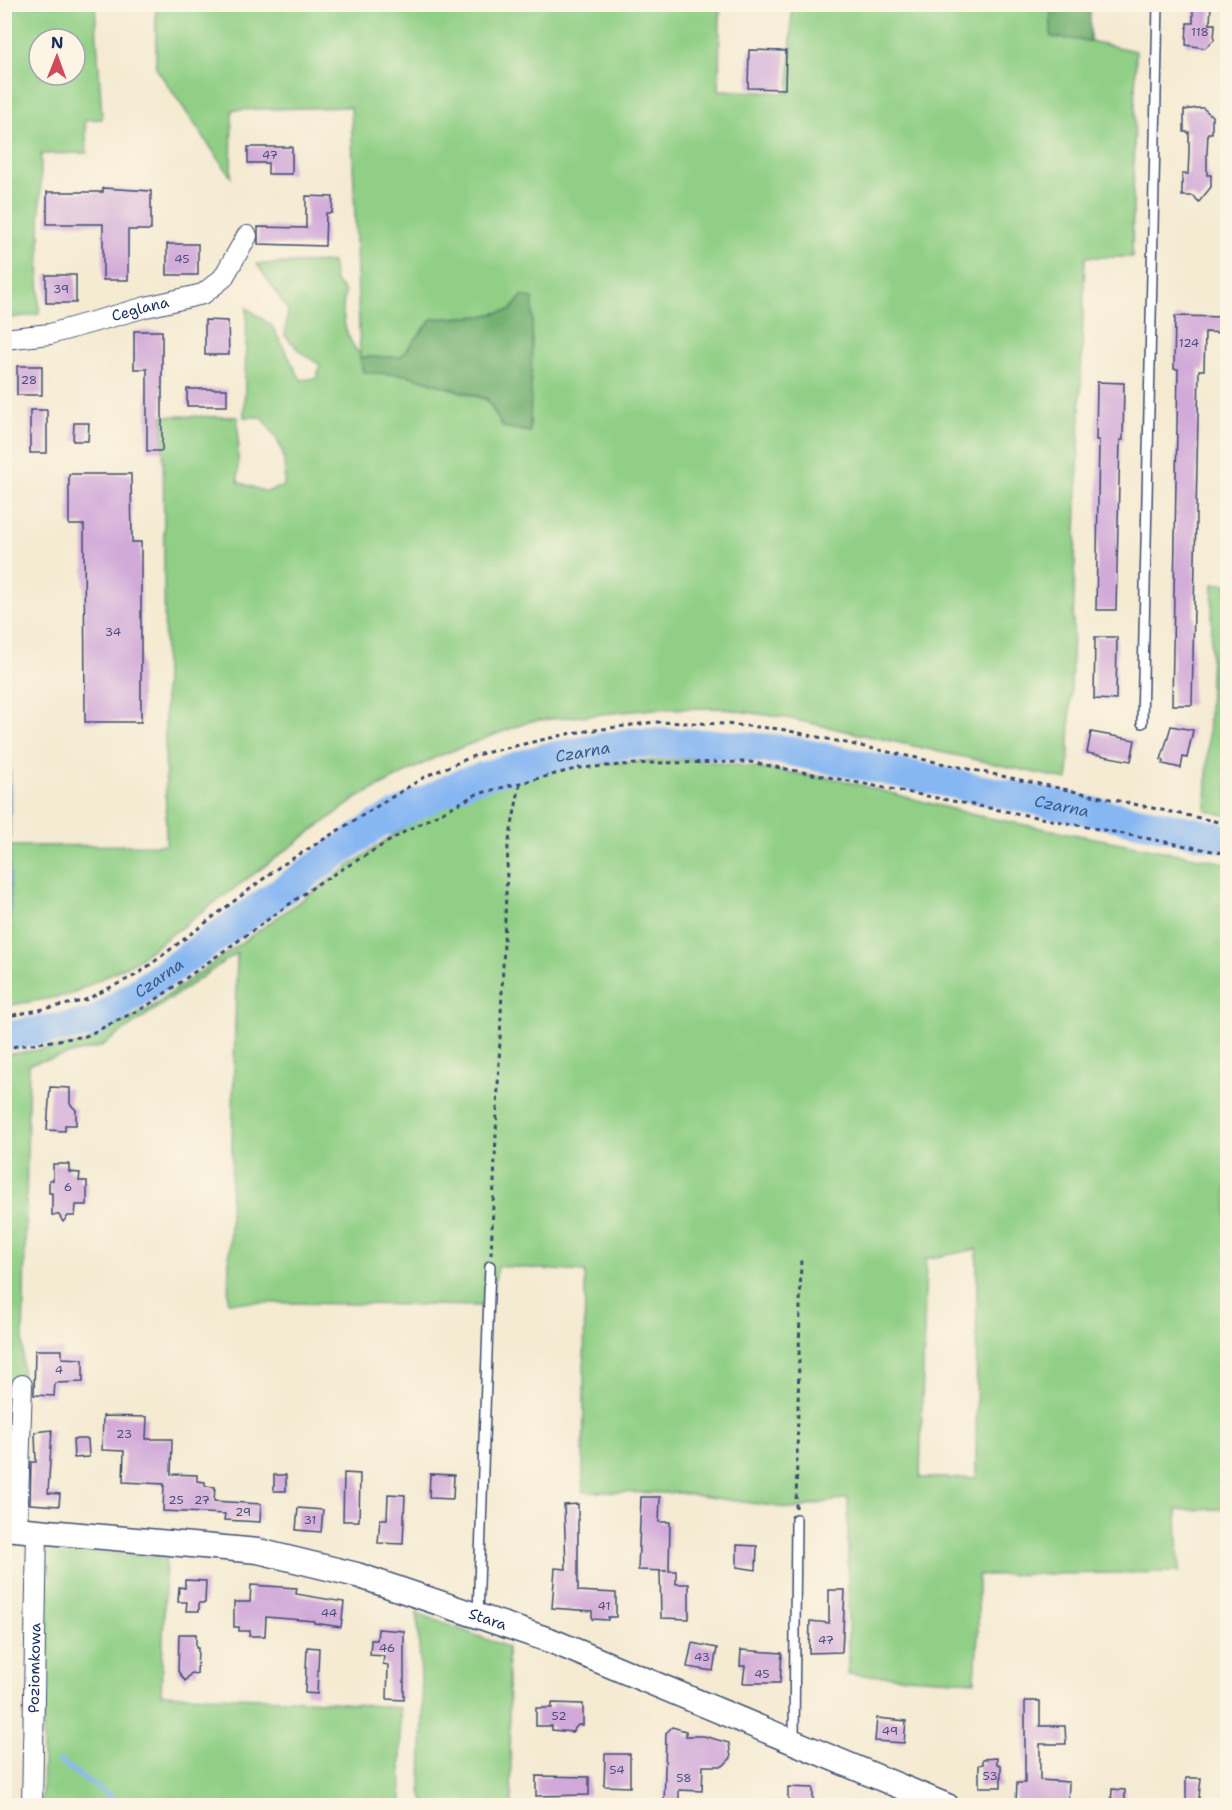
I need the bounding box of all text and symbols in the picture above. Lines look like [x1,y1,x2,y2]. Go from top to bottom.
house number: 118 [1191,24,1209,40]
north arrow [27,27,87,87]
text: N [51,32,64,53]
house number: 47 [262,147,278,163]
house number: 45 [174,251,190,267]
house number: 39 [53,281,69,297]
street label: Ceglana [109,292,172,326]
house number: 124 [1179,335,1199,351]
house number: 28 [21,372,37,388]
house number: 34 [105,624,121,640]
water label: Czarna [553,736,612,767]
water label: Czarna [1033,790,1091,821]
water label: Czarna [130,953,188,1002]
house number: 6 [64,1179,72,1195]
house number: 4 [55,1362,63,1378]
house number: 23 [116,1426,132,1442]
house number: 25 [168,1492,184,1508]
house number: 27 [194,1492,210,1508]
house number: 29 [235,1504,251,1520]
house number: 31 [304,1512,316,1528]
house number: 41 [598,1598,610,1614]
street label: Stara [466,1604,510,1635]
house number: 44 [321,1605,337,1621]
street label: Poziomkowa [24,1622,45,1713]
house number: 47 [818,1632,834,1648]
house number: 46 [379,1640,395,1656]
house number: 43 [694,1649,710,1665]
house number: 45 [754,1666,770,1682]
house number: 52 [551,1708,567,1724]
house number: 49 [882,1723,898,1739]
house number: 54 [609,1762,625,1778]
house number: 53 [982,1768,998,1784]
house number: 58 [676,1770,692,1786]

